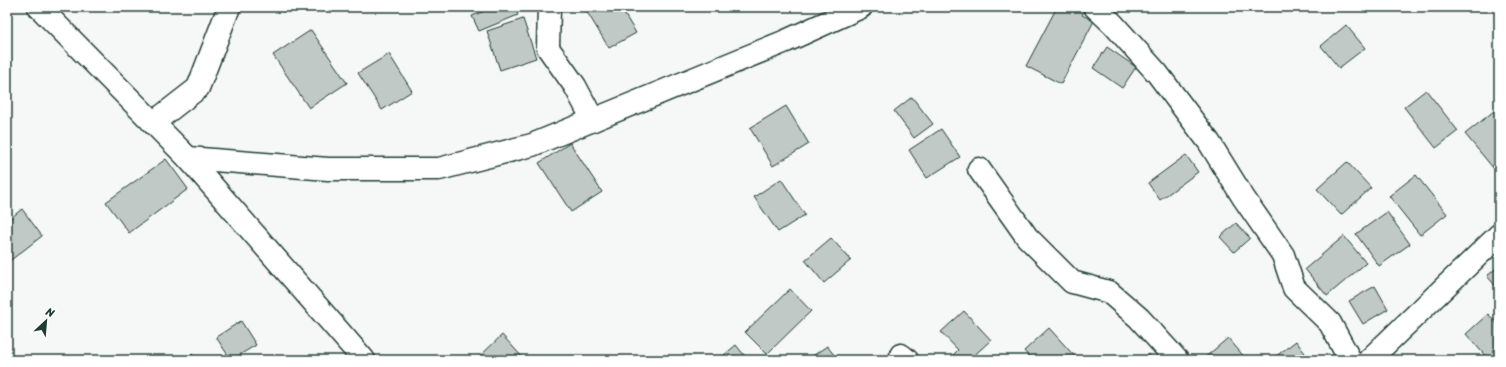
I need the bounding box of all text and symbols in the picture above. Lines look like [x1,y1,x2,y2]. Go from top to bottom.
north arrow [26,301,66,341]
text: N [42,302,58,323]

